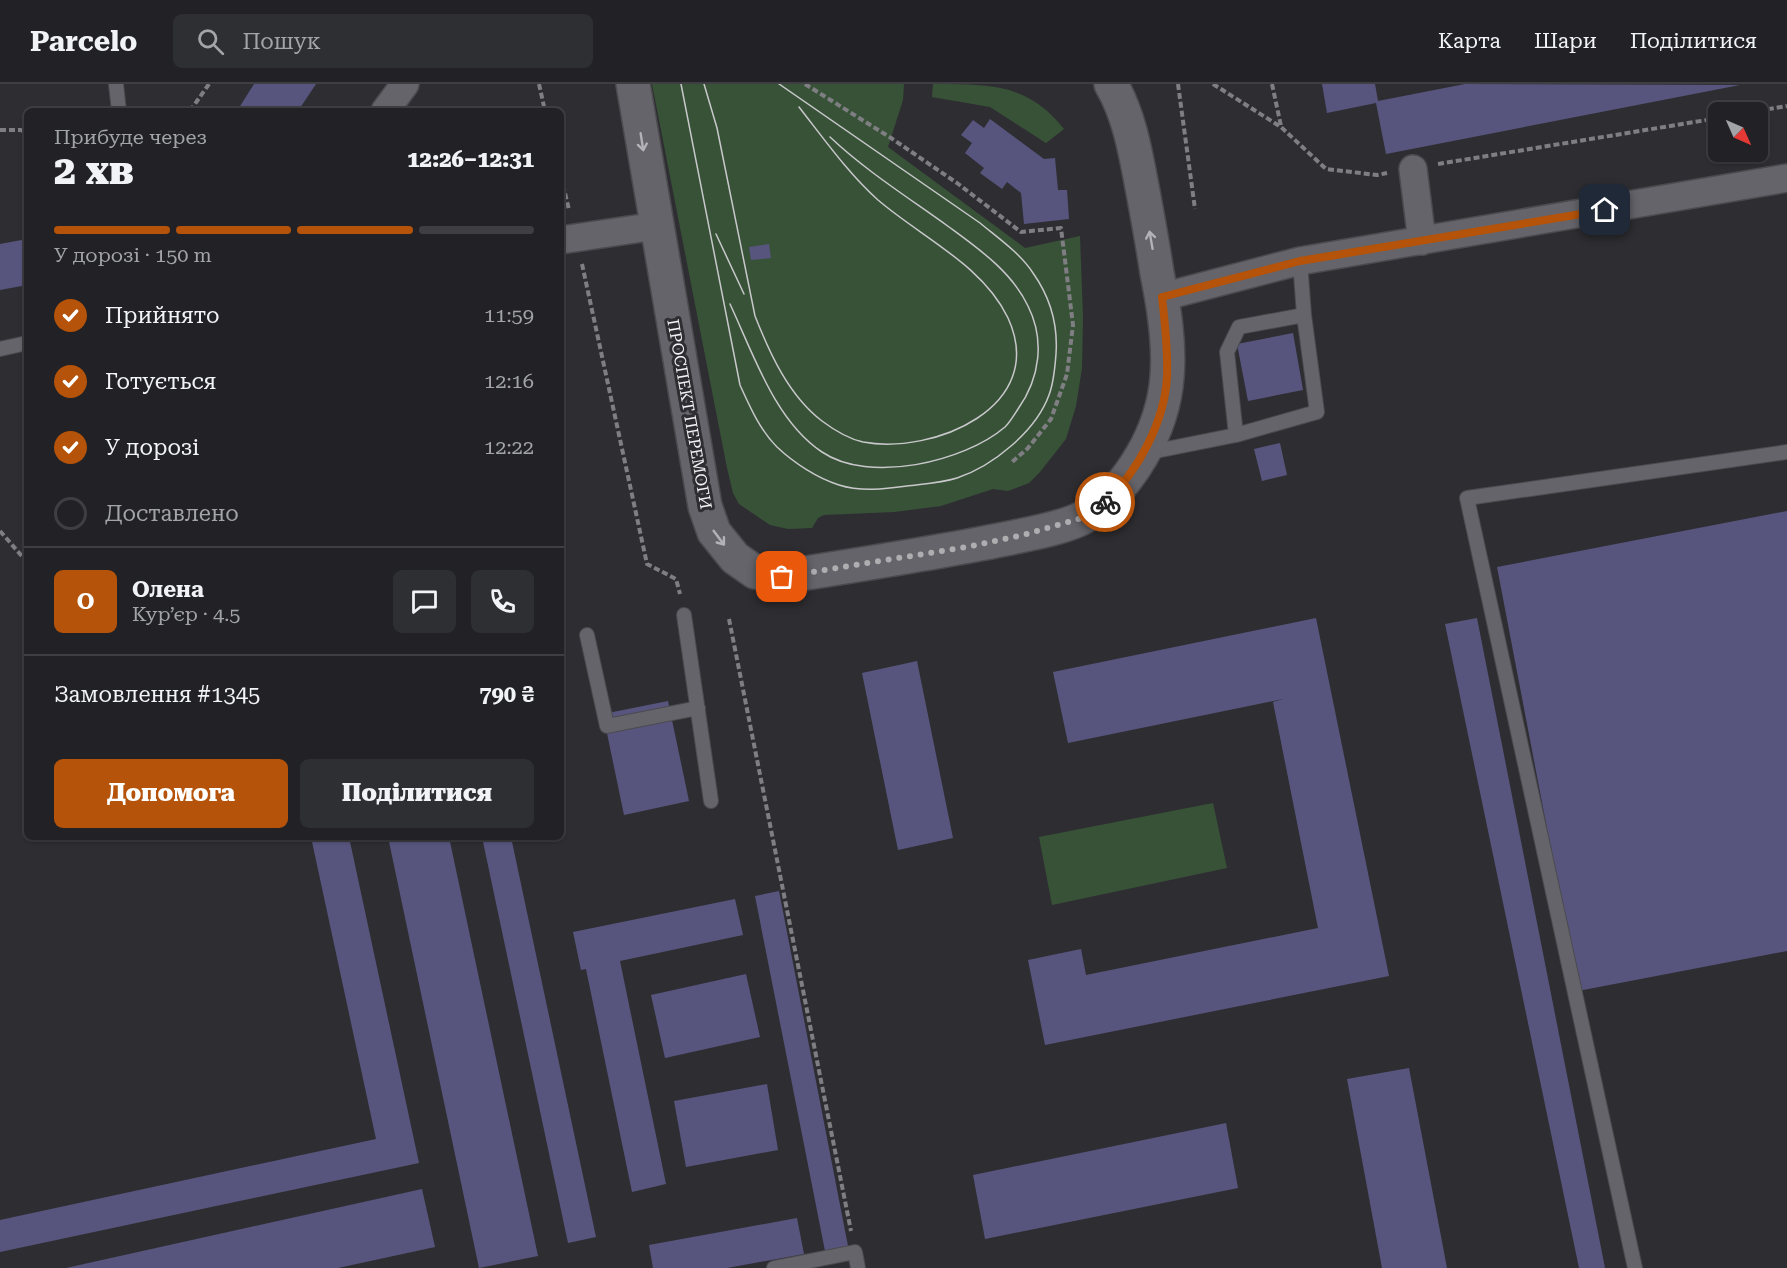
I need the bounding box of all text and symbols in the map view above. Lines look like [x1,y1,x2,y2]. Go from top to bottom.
search box [173,14,593,68]
text: Parcelo [30,25,137,58]
icon: search [194,25,227,58]
text: Пошук [242,29,321,54]
text: Карта [1438,29,1501,53]
text: Шари [1534,29,1597,53]
text: Поділитися [1630,29,1757,53]
north arrow [1708,102,1768,162]
map controls [1708,102,1768,162]
text: Прибуде через [54,125,207,149]
one-way arrow [637,131,648,151]
text: 12:26–12:31 [407,147,534,172]
text: 2 хв [54,148,134,194]
pin [1579,184,1630,235]
icon: home [1588,193,1621,226]
one-way arrow [1146,231,1157,250]
text: У дорозі · 150 m [54,243,212,267]
icon: check [54,299,87,332]
text: Прийнято [105,303,220,328]
text: 11:59 [484,303,534,327]
street label: ПРОСПЕКТ ПЕРЕМОГИ [663,318,716,511]
icon: check [54,365,87,398]
text: Готується [105,369,216,394]
text: 12:16 [484,369,534,393]
icon: check [54,431,87,464]
text: У дорозі [105,435,199,460]
text: 12:22 [484,435,534,459]
courier [1075,472,1135,532]
icon: bike [1089,486,1122,519]
text: Доставлено [105,501,239,526]
one-way arrow [712,530,725,546]
pin [756,551,807,602]
icon: bag [765,560,798,593]
button: chat [393,570,456,633]
button: phone [471,570,534,633]
text: Олена [132,577,204,602]
text: О [77,589,94,614]
text: Кур’єр · 4.5 [132,602,241,626]
text: Замовлення #1345 [54,682,260,707]
text: 790 ₴ [479,682,534,707]
button: Допомога [54,759,288,828]
button: Поділитися [300,759,534,828]

